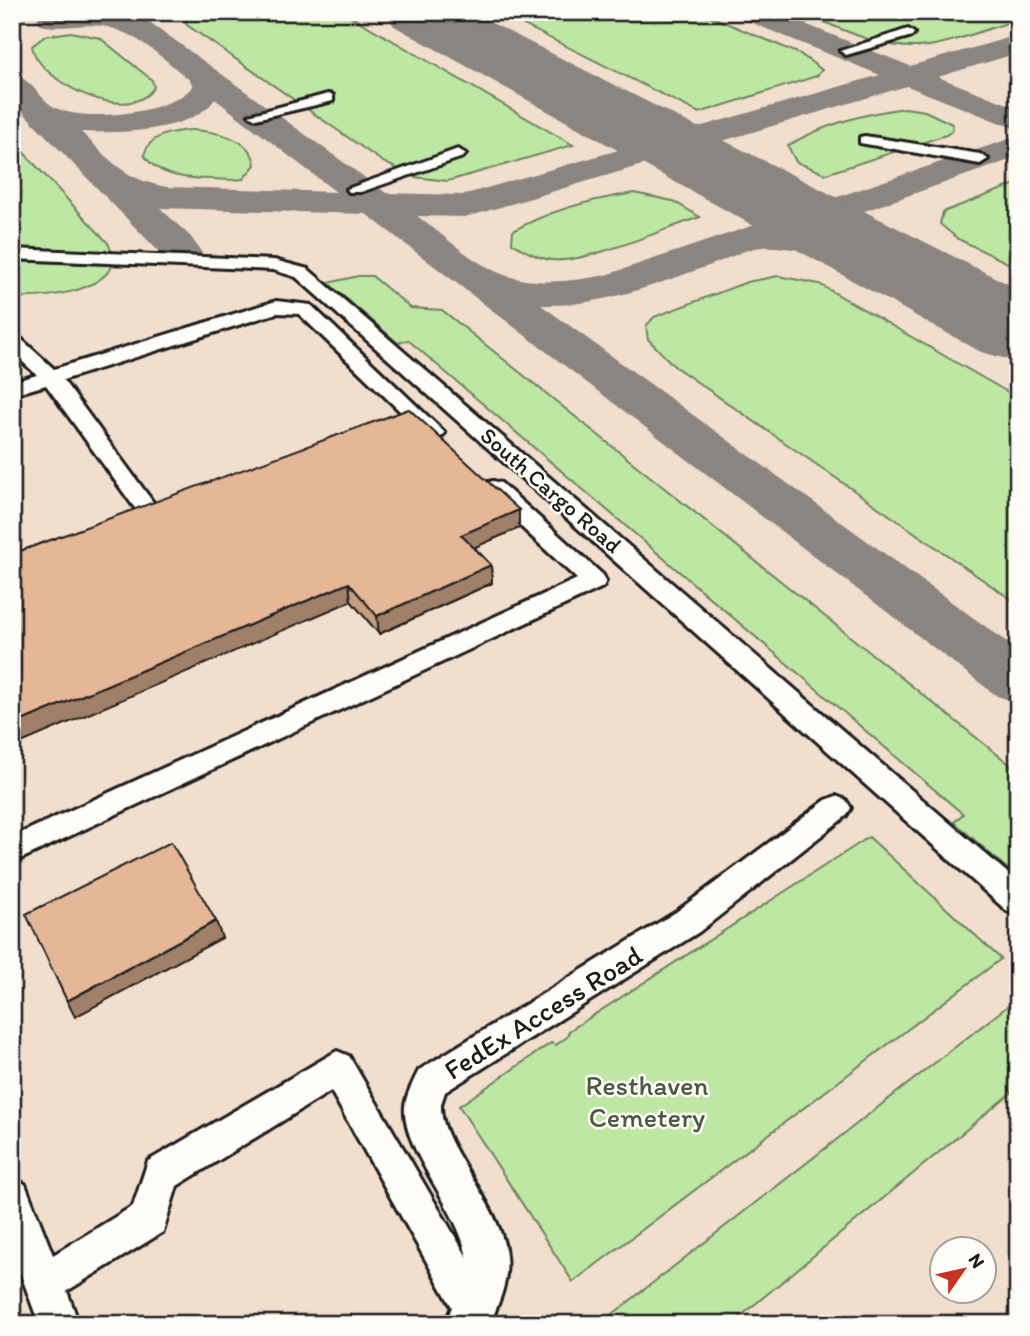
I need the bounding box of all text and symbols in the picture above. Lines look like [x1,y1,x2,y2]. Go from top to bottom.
street label: South Cargo Road [475,421,627,559]
street label: FedEx Access Road [438,937,649,1087]
park label: Resthaven Cemetery [585,1068,709,1134]
north arrow [928,1234,998,1304]
text: N [964,1249,990,1273]

